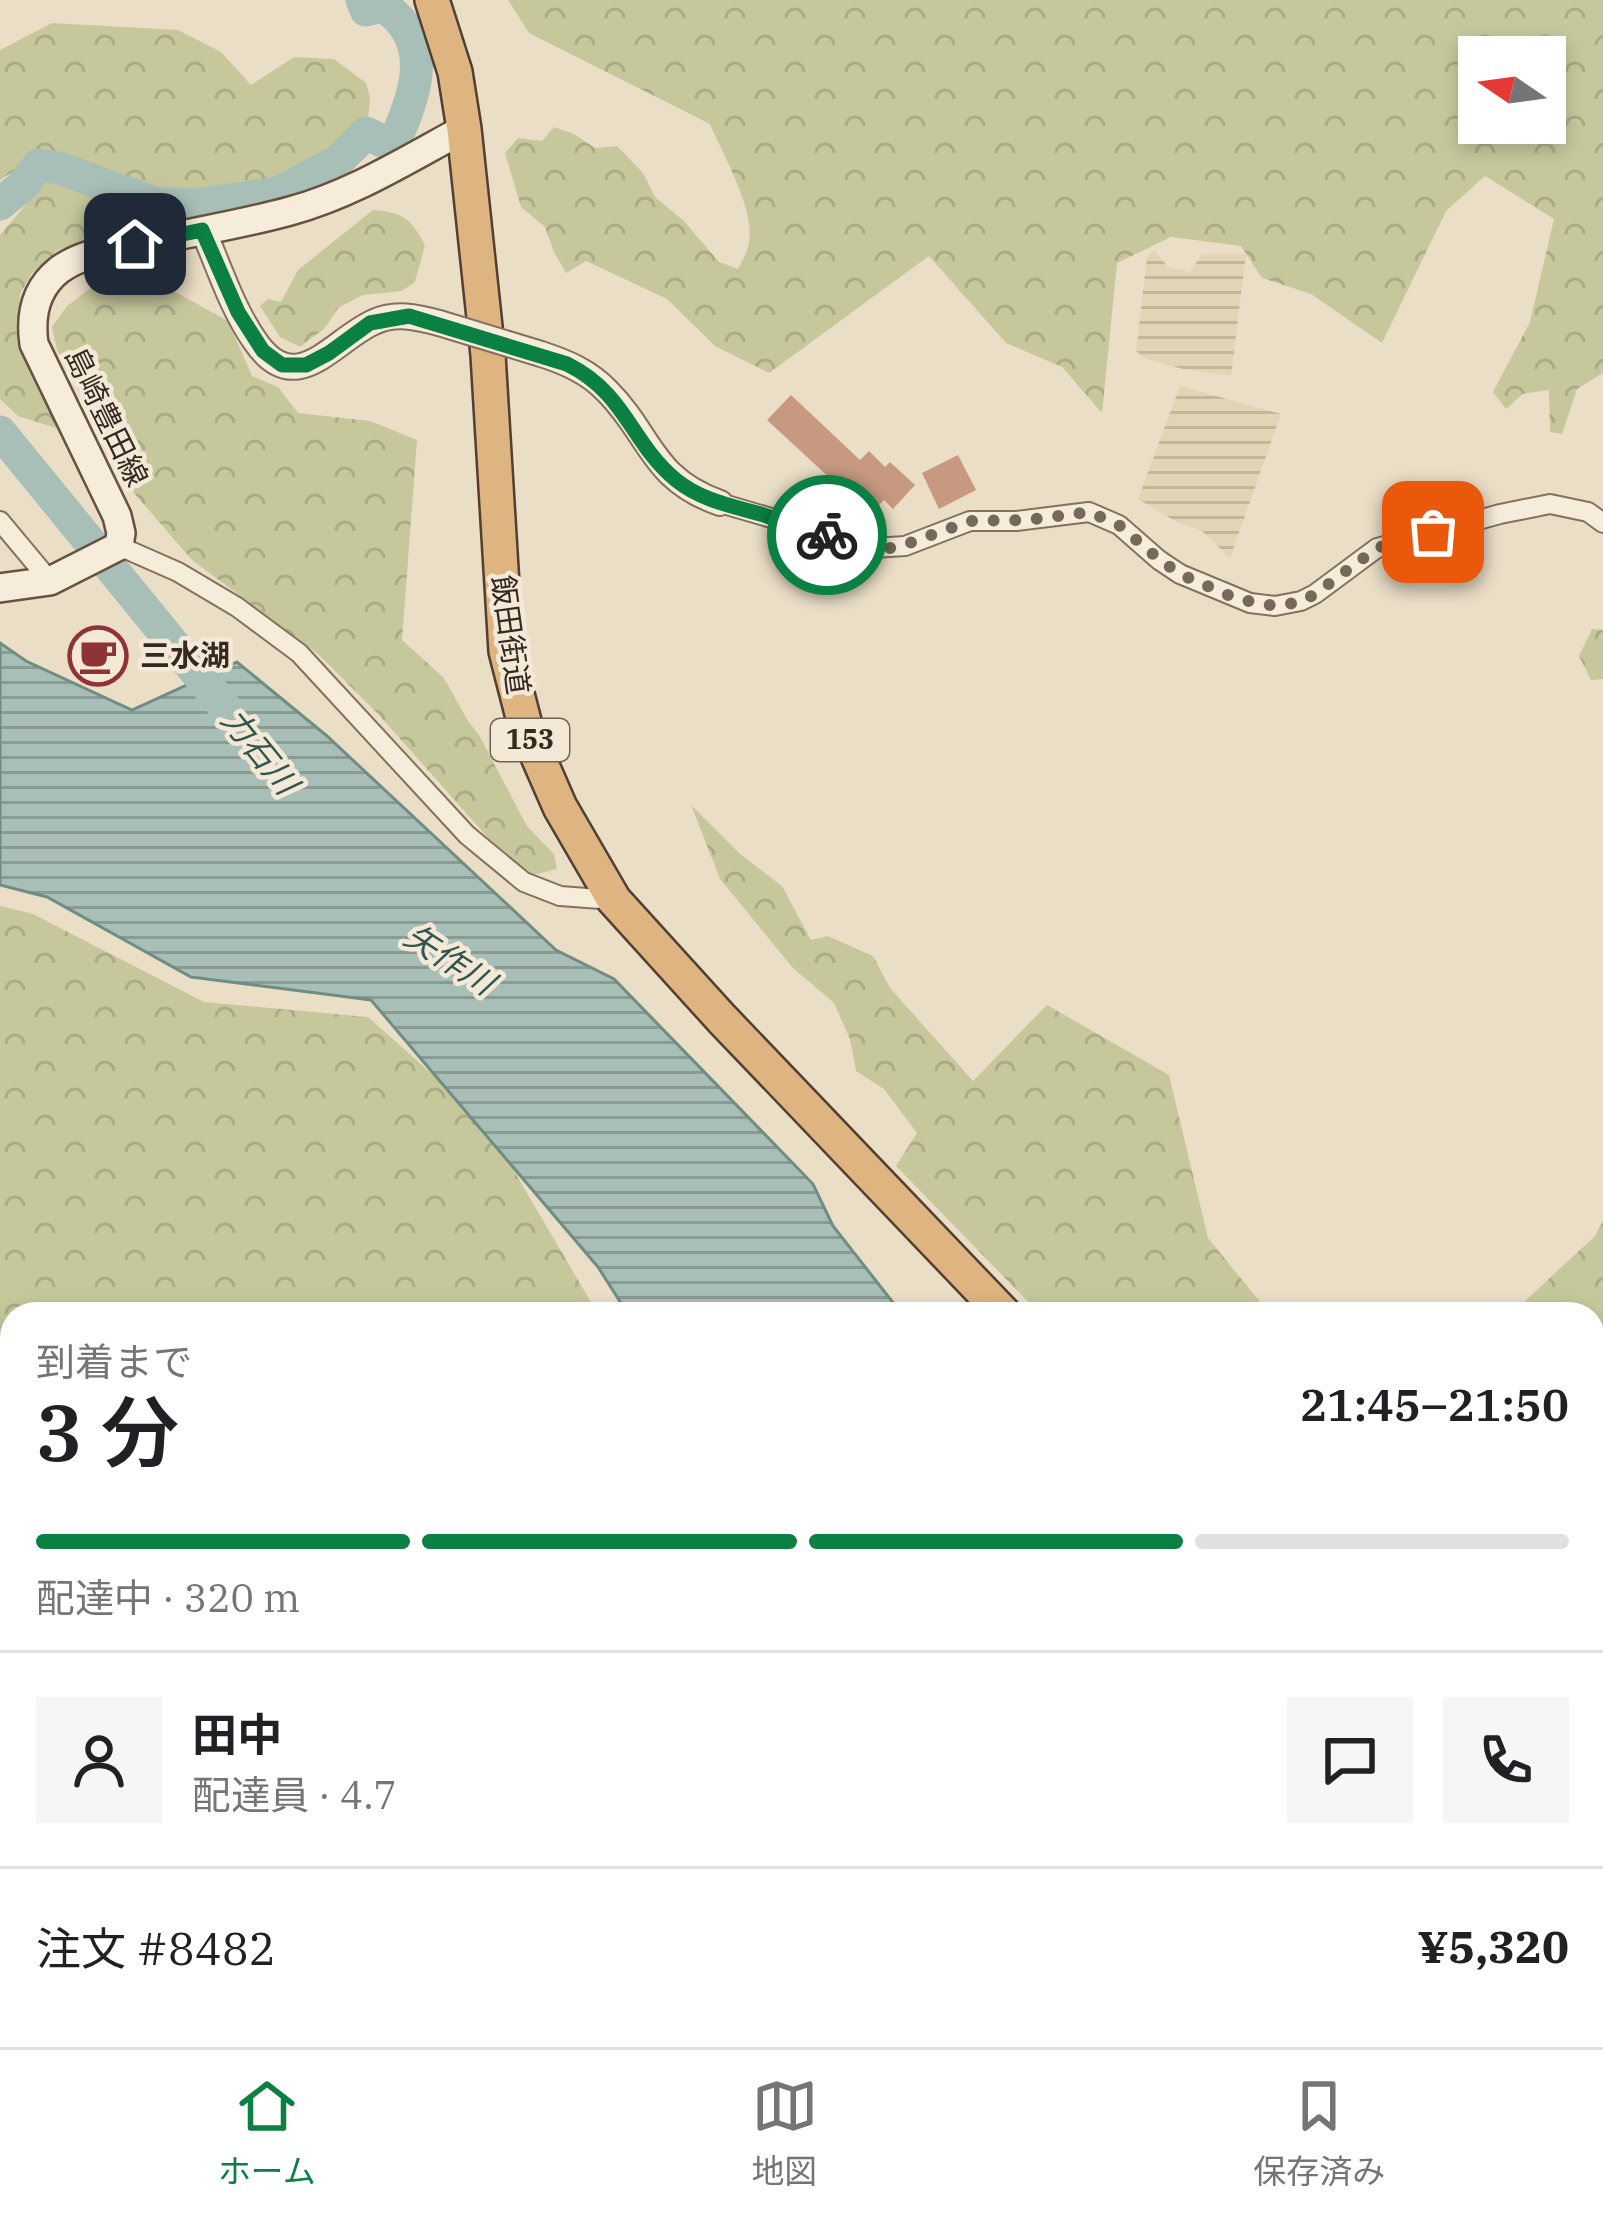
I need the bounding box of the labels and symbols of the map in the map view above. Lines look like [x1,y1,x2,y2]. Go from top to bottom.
north arrow [1458,36,1566,144]
pin [84,193,186,295]
street label: 島崎豊田線 [57,340,158,492]
courier [767,475,887,595]
pin [1382,481,1484,583]
street label: 飯田街道 [484,573,539,697]
cafe icon: 三水湖 [67,625,129,687]
place label: 三水湖 [140,635,230,674]
water label: 力石川 [213,699,310,805]
road number: 153 [491,719,569,761]
water label: 矢作川 [397,914,506,1005]

